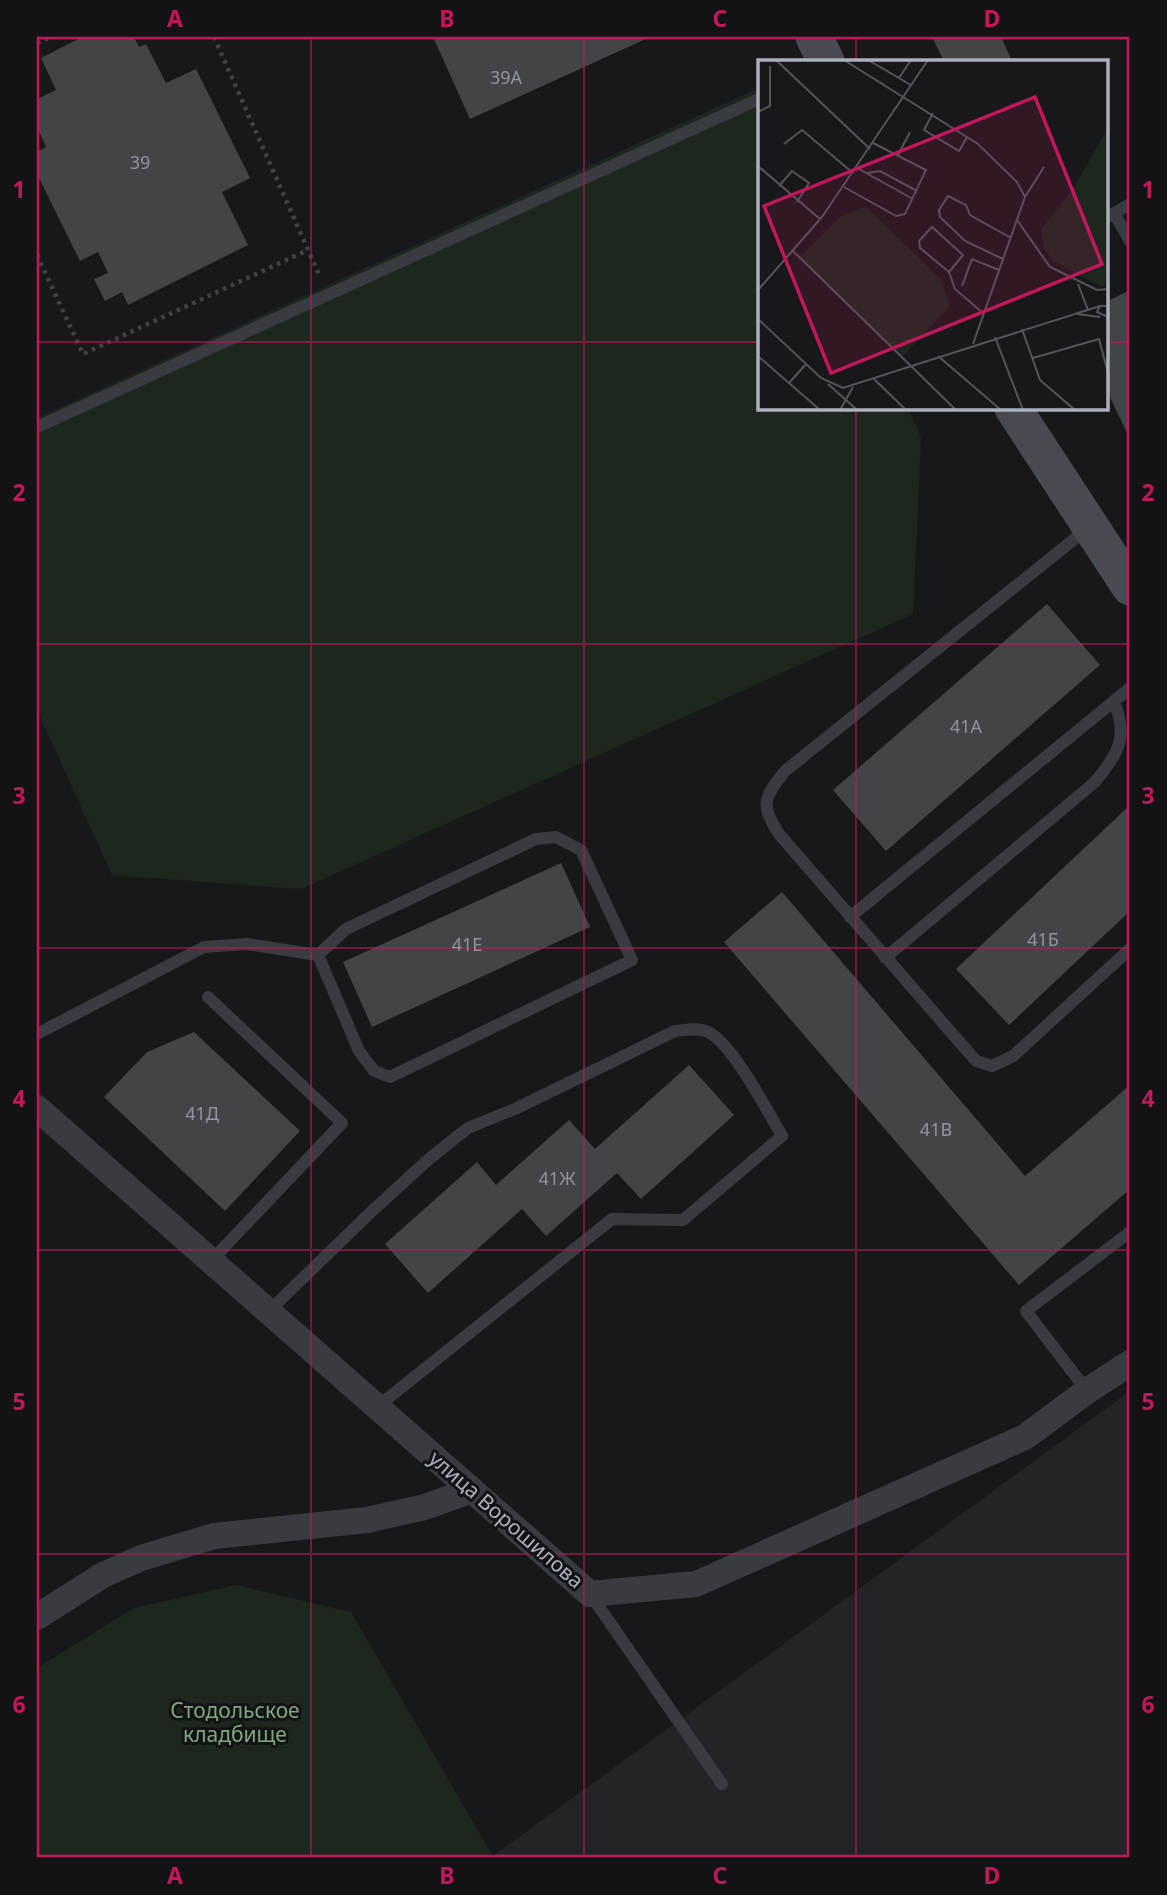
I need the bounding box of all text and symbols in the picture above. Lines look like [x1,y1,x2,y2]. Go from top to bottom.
text: A [167,2,183,34]
text: B [439,2,455,34]
text: C [713,2,728,34]
text: D [984,2,1000,34]
inset map [758,60,1108,410]
house number: 39А [490,65,523,89]
house number: 39 [130,150,150,174]
text: 1 [12,173,26,205]
text: 1 [1141,173,1155,205]
text: 2 [12,476,26,508]
text: 2 [1141,476,1155,508]
house number: 41А [950,714,983,738]
text: 3 [12,779,26,811]
text: 3 [1141,779,1155,811]
house number: 41Б [1027,927,1059,951]
house number: 41Е [452,932,482,956]
text: 4 [12,1082,26,1114]
text: 4 [1141,1082,1155,1114]
house number: 41Д [185,1101,219,1125]
house number: 41В [920,1117,952,1141]
house number: 41Ж [539,1166,576,1190]
text: 5 [12,1385,26,1417]
text: 5 [1141,1385,1155,1417]
street label: улица Ворошилова [423,1444,590,1594]
text: 6 [12,1688,26,1720]
text: 6 [1141,1688,1155,1720]
park label: Стодольское кладбище [170,1696,300,1748]
text: A [167,1859,183,1891]
text: B [439,1859,455,1891]
text: C [713,1859,728,1891]
text: D [984,1859,1000,1891]

